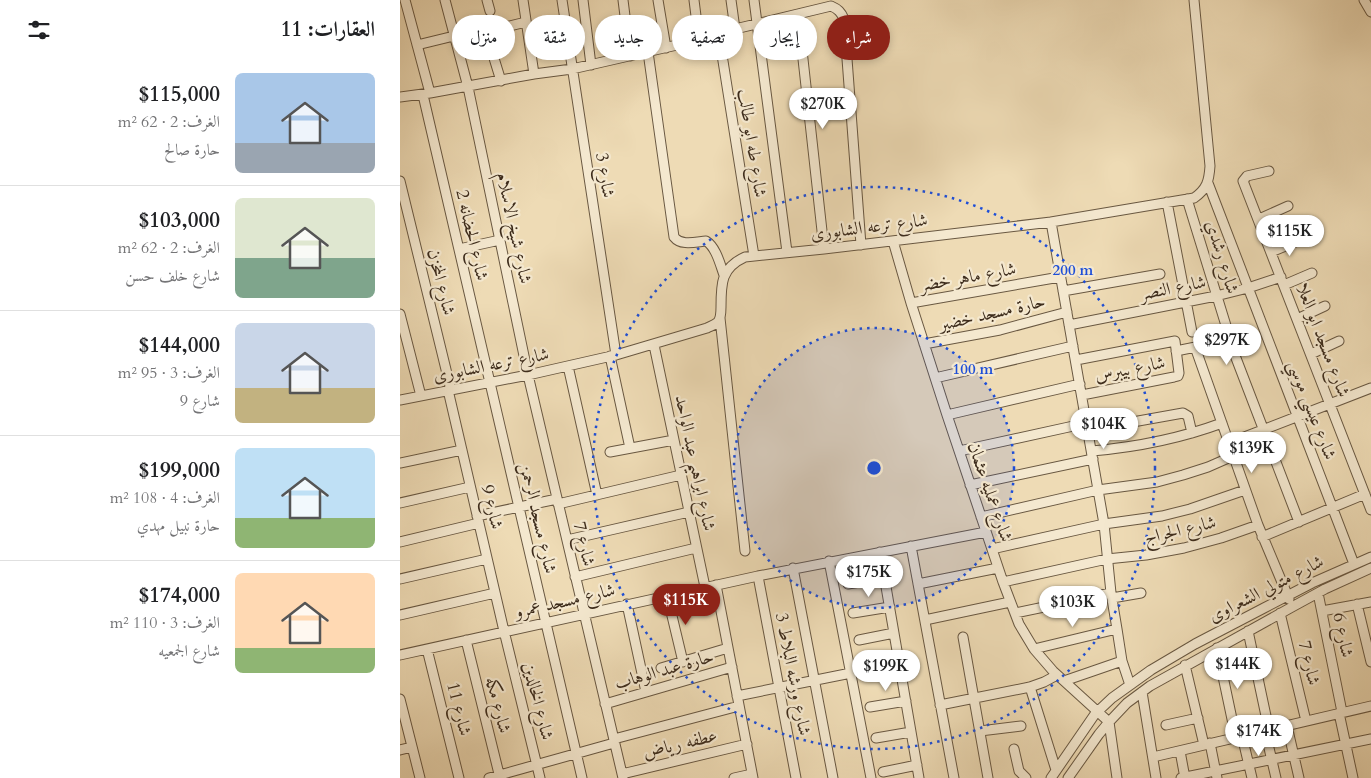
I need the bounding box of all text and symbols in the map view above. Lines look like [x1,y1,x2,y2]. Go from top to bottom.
text: العقارات: 11 [281,15,375,44]
chip: منزل [452,15,515,60]
chip: شقة [525,15,585,60]
chip: جديد [595,15,662,60]
chip: تصفية [672,15,743,60]
chip: إيجار [753,15,817,60]
chip: شراء [827,15,890,60]
icon: filters [25,16,53,44]
text: $115,000 [139,80,220,109]
street label: شارع طه ابو طالب [729,87,773,199]
pin: $270K [788,88,858,130]
icon: home [275,93,335,153]
text: $270K [800,93,846,115]
text: الغرف: 2 · 62 m² [118,111,220,133]
text: حارة صالح [164,139,220,161]
street label: شارع 3 [587,151,621,200]
street label: شارع شيخ الاسلام [487,170,538,287]
street label: شارع الحضانه 2 [447,187,495,283]
text: $103,000 [139,206,220,235]
street label: شارع ترعه الشابورى [809,207,929,249]
pin: $115K [1255,214,1325,257]
street label: شارع رشدي [1197,217,1245,297]
icon: home [275,218,335,278]
text: $115K [1267,220,1313,242]
text: الغرف: 2 · 62 m² [118,237,220,259]
street label: شارع المخزن [419,246,461,318]
street label: شارع ماهر خضر [916,256,1018,300]
text: 200 m [1053,260,1094,280]
text: شارع خلف حسن [125,265,220,287]
street label: شارع النصر [1136,269,1208,309]
street label: شارع مسجد ابو العلا [1288,279,1356,402]
street label: حارة مسجد خضير [934,289,1048,338]
pin: $297K [1192,324,1262,366]
text: $297K [1204,329,1250,351]
text: $144,000 [139,331,220,360]
street label: شارع ترعه الشابورى [431,342,552,390]
icon: home [275,343,335,403]
street label: شارع بيبرس [1093,350,1168,390]
street label: شارع عيسي موسي [1278,357,1342,465]
text: 100 m [953,359,994,379]
text: الغرف: 3 · 95 m² [118,362,220,384]
text: شارع 9 [180,390,220,412]
street label: شارع ابراهيم عبد الواحد [664,393,722,534]
pin: $104K [1069,408,1139,450]
text: $104K [1081,413,1127,435]
pin: $139K [1217,432,1287,474]
text: $139K [1229,437,1275,459]
street label: شارع عمليه عثمان [959,439,1019,546]
text: $199,000 [139,456,220,485]
centre of rings [865,459,883,477]
street label: شارع مسجد الرحمن [511,460,563,577]
icon: home [275,468,335,528]
street label: شارع 9 [473,482,509,532]
text: الغرف: 4 · 108 m² [110,487,220,509]
street label: شارع الجراج [1141,510,1219,553]
text: حارة نبيل مهدي [137,515,220,537]
street label: شارع 7 [565,519,601,569]
street label: شارع متولي الشعراوى [1204,549,1329,631]
pin: $175K [834,556,904,598]
text: $175K [846,561,892,583]
street label: شارع مسجد عمرو [510,577,618,627]
text: $174,000 [139,581,220,610]
pin: $115K [651,584,721,626]
pin: $103K [1038,586,1108,628]
text: $115K [663,589,709,611]
text: $103K [1050,591,1096,613]
icon: home [275,593,335,653]
street label: شارع ورشه البلاط 3 [767,610,817,738]
street label: شارع 6 [1324,610,1360,660]
text: الغرف: 3 · 110 m² [110,612,220,634]
street label: شارع 7 [1290,638,1326,688]
text: شارع الجمعيه [158,640,220,662]
street label: حارة عبد الوهاب [611,644,717,696]
pin: $144K [1203,648,1273,690]
pin: $199K [851,650,921,692]
text: $144K [1215,653,1261,675]
text: $199K [863,655,909,677]
street label: شارع الخالدين [514,659,560,743]
street label: شارع مكه [477,674,517,736]
street label: شارع 11 [438,680,478,739]
pin: $174K [1224,714,1294,757]
text: $174K [1236,720,1282,742]
street label: عطفه رياض [640,723,720,765]

